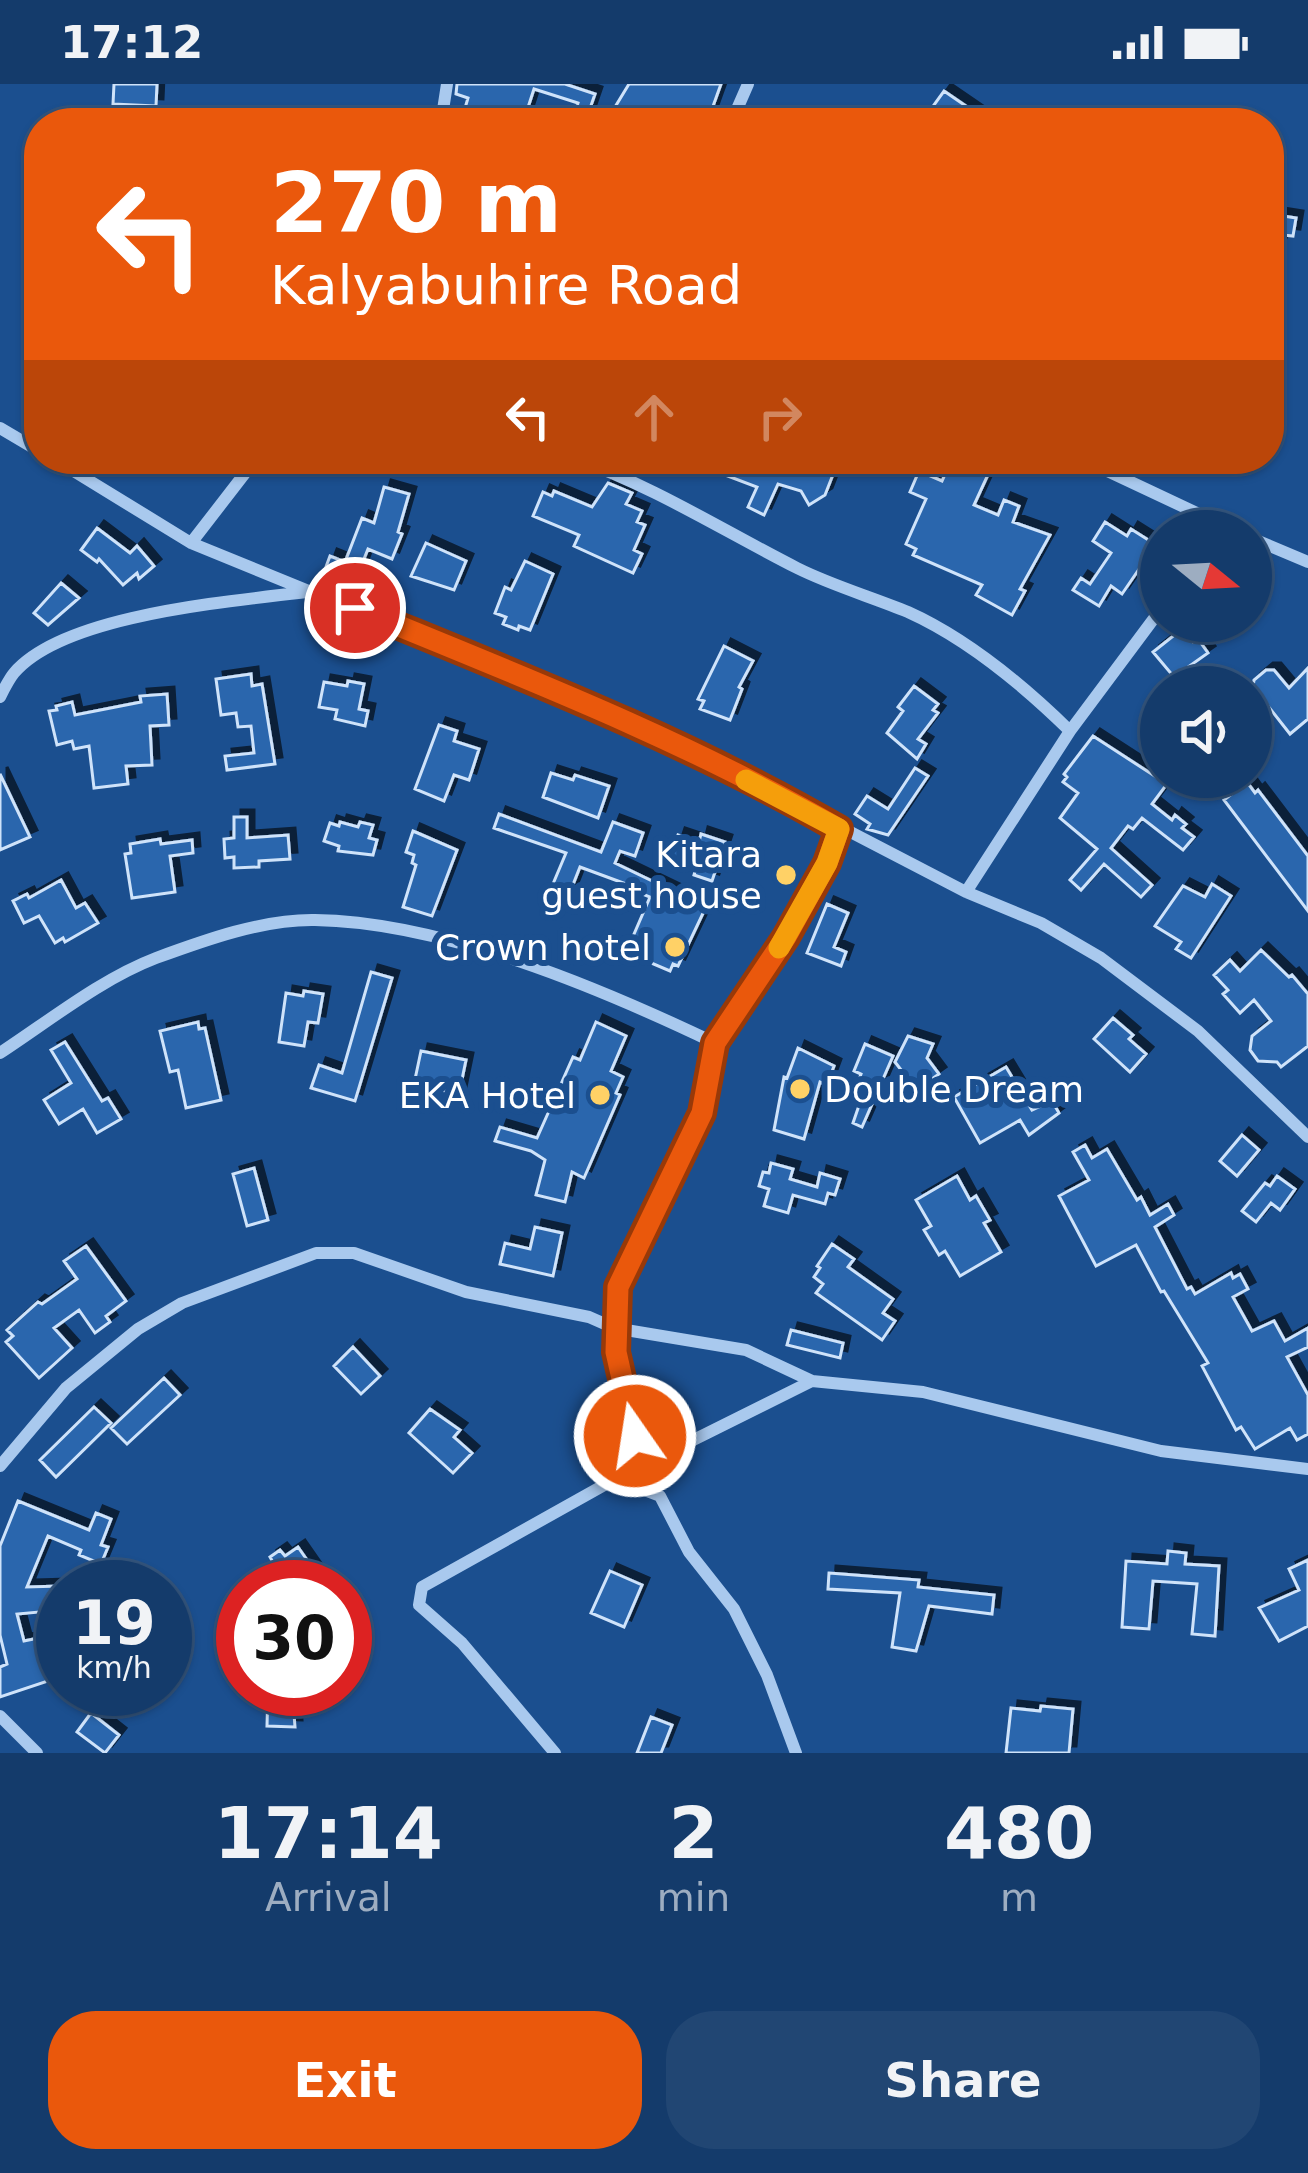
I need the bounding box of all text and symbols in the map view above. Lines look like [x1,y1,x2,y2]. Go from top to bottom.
text: 17:12 [60,16,203,69]
text: 270 m [270,154,562,252]
icon: left [72,156,228,312]
text: Kalyabuhire Road [270,254,742,317]
icon: left [495,384,561,450]
icon: ahead [621,384,687,450]
icon: right [747,384,813,450]
north arrow [1140,510,1272,642]
map controls [1140,510,1272,798]
pin [304,557,406,659]
icon: arrive [322,575,388,641]
button: sound [1140,666,1272,798]
place label: Kitara guest house [541,834,762,916]
marker: Kitara guest house [773,862,799,888]
place label: Crown hotel [435,927,651,968]
marker: Crown hotel [662,934,688,960]
place label: Double Dream [824,1069,1084,1110]
place label: EKA Hotel [399,1075,576,1116]
marker: Double Dream [787,1076,813,1102]
marker: EKA Hotel [587,1082,613,1108]
position arrow [572,1373,698,1499]
speed limit sign: 30 [216,1560,372,1716]
text: 19 [72,1588,156,1658]
text: km/h [76,1650,152,1685]
text: 17:14 [214,1791,443,1875]
text: 2 [668,1791,718,1875]
text: 480 [944,1791,1094,1875]
text: Arrival [265,1875,392,1920]
text: min [657,1875,730,1920]
text: m [1000,1875,1038,1920]
button: Exit [48,2011,642,2149]
button: Share [666,2011,1260,2149]

